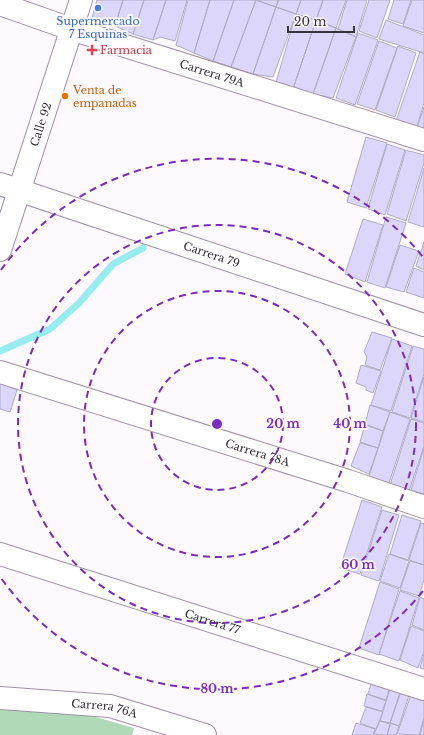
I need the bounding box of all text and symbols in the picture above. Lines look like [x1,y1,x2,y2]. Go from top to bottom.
marker: Supermercado 7 Esquinas [93,3,103,13]
scale bar [288,8,354,34]
place label: Supermercado 7 Esquinas [56,14,140,41]
text: 20 m [294,14,326,29]
place label: Farmacia [100,43,153,57]
marker: Farmacia [87,45,97,55]
street label: Carrera 79A [178,57,246,90]
place label: Venta de empanadas [72,83,137,110]
marker: Venta de empanadas [60,91,70,101]
street label: Calle 92 [27,100,54,148]
street label: Carrera 79 [182,238,242,270]
text: 20 m [266,416,300,431]
text: 40 m [333,416,367,431]
centre of rings [210,417,224,431]
street label: Carrera 78A [224,436,292,470]
text: 60 m [341,557,376,572]
street label: Carrera 77 [183,606,242,637]
text: 80 m [200,681,234,696]
street label: Carrera 76A [71,696,140,721]

